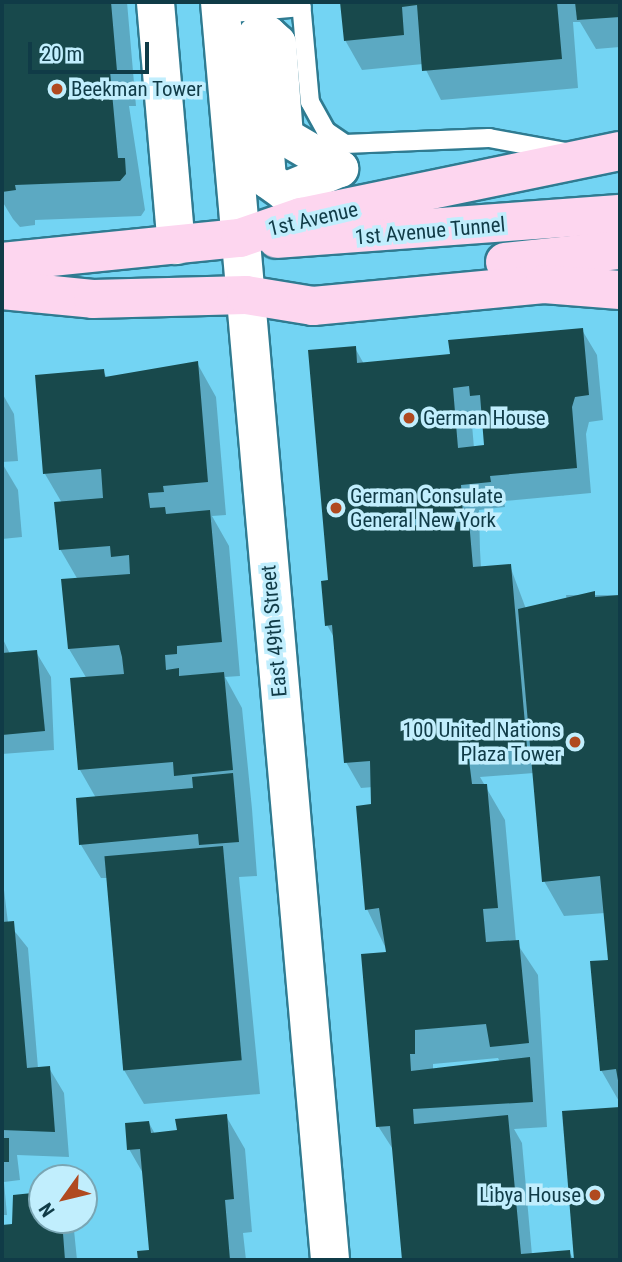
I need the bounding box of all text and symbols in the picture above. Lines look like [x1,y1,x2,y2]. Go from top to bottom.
scale bar [32,28,152,72]
text: 20 m [41,42,82,66]
place label: Beekman Tower [71,76,203,102]
marker: Beekman Tower [49,81,65,97]
street label: 1st Avenue [266,196,360,242]
street label: 1st Avenue Tunnel [354,212,506,250]
place label: German House [423,405,546,431]
marker: German House [401,410,417,426]
place label: German Consulate General New York [350,483,503,533]
marker: German Consulate General New York [328,500,344,516]
street label: East 49th Street [256,564,292,698]
place label: 100 United Nations Plaza Tower [403,717,561,767]
marker: 100 United Nations Plaza Tower [567,734,583,750]
north arrow [28,1164,98,1234]
place label: Libya House [479,1182,581,1208]
marker: Libya House [587,1187,603,1203]
text: N [34,1199,60,1221]

